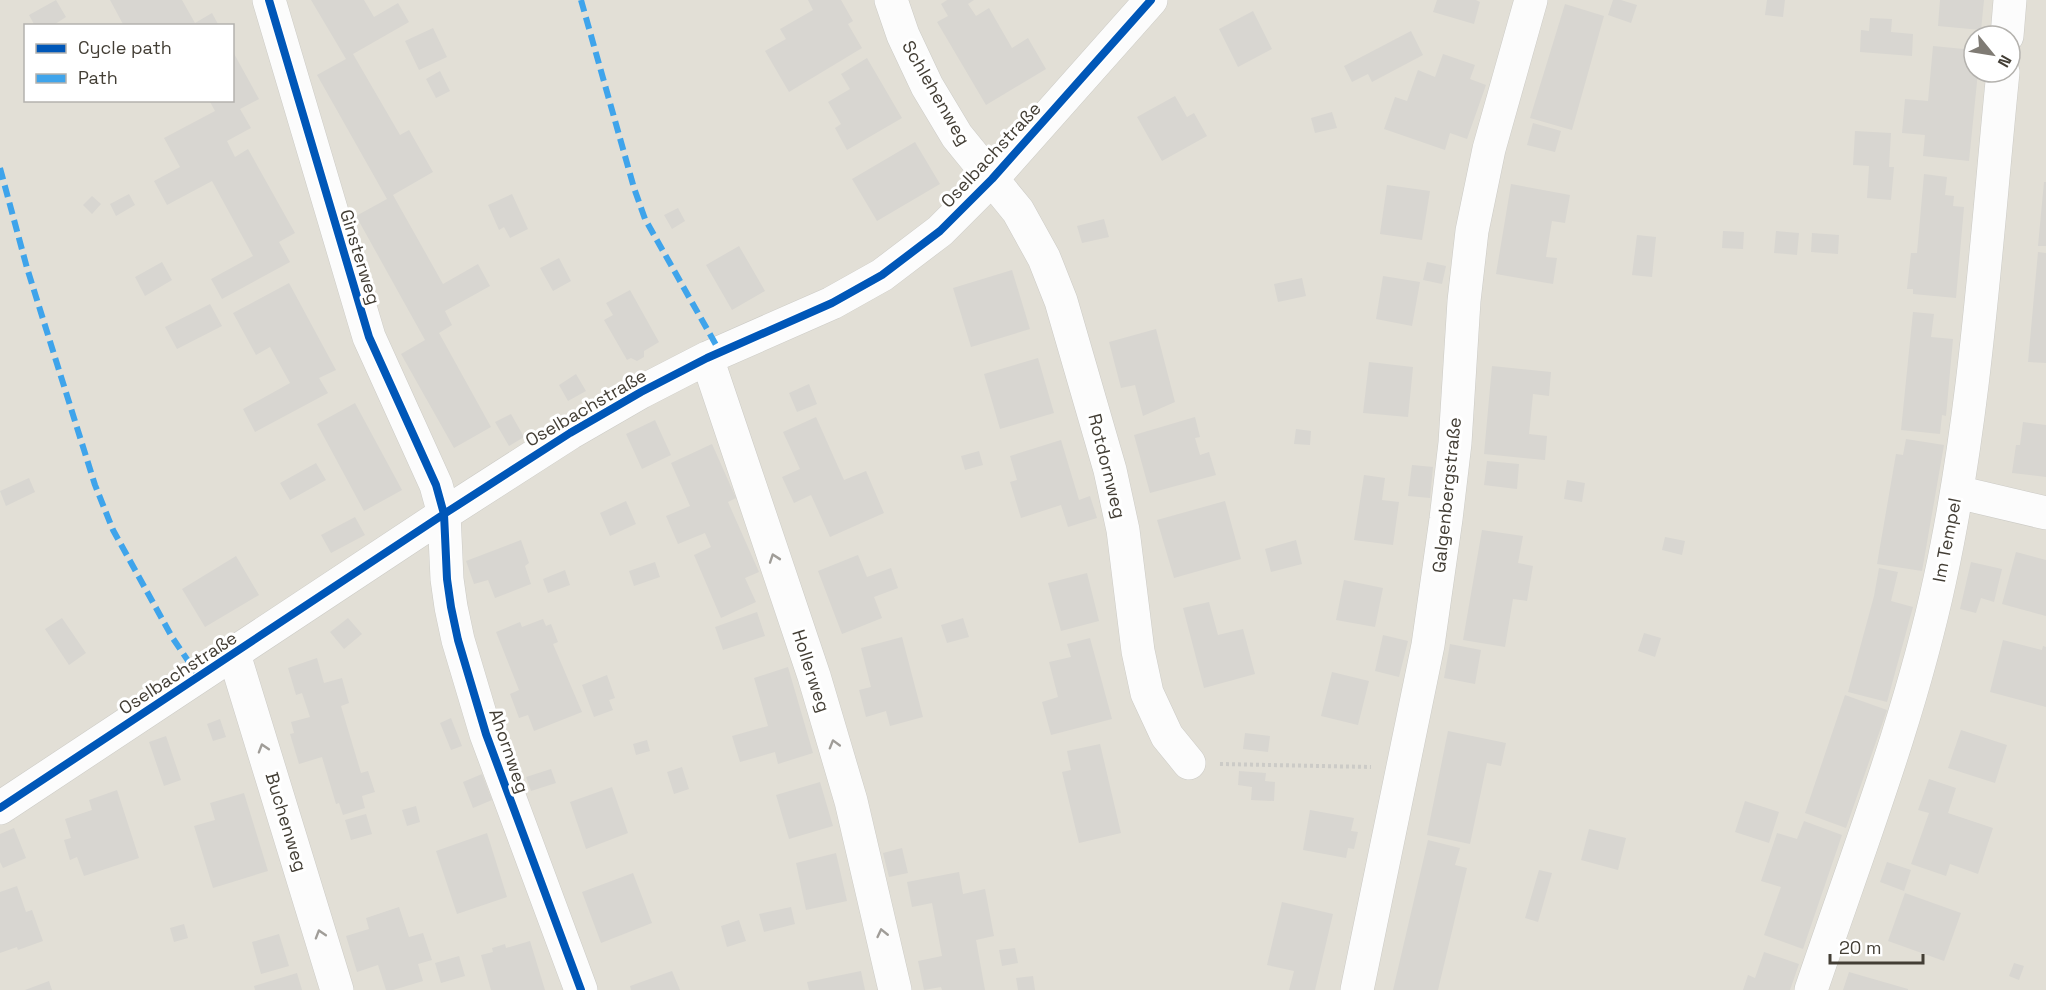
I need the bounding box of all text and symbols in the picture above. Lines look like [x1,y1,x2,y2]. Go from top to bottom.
legend [24,24,234,102]
north arrow [1962,24,2022,84]
text: Cycle path [78,36,172,59]
street label: Schlehenweg [897,36,976,149]
text: N [1993,51,2016,71]
text: Path [78,66,118,89]
street label: Oselbachstraße [936,97,1046,212]
street label: Ginsterweg [335,206,386,307]
street label: Oselbachstraße [521,363,651,452]
street label: Rotdornweg [1083,411,1132,521]
street label: Galgenbergstraße [1427,416,1466,574]
street label: Im Tempel [1927,496,1966,584]
one-way arrow [769,554,782,564]
street label: Oselbachstraße [114,626,241,719]
street label: Hollerweg [787,627,836,715]
street label: Ahornweg [484,706,535,796]
one-way arrow [829,739,841,750]
one-way arrow [258,743,270,754]
street label: Buchenweg [260,769,312,874]
scale bar [1830,927,1923,965]
one-way arrow [876,928,889,938]
one-way arrow [315,929,327,940]
text: 20 m [1839,936,1882,959]

